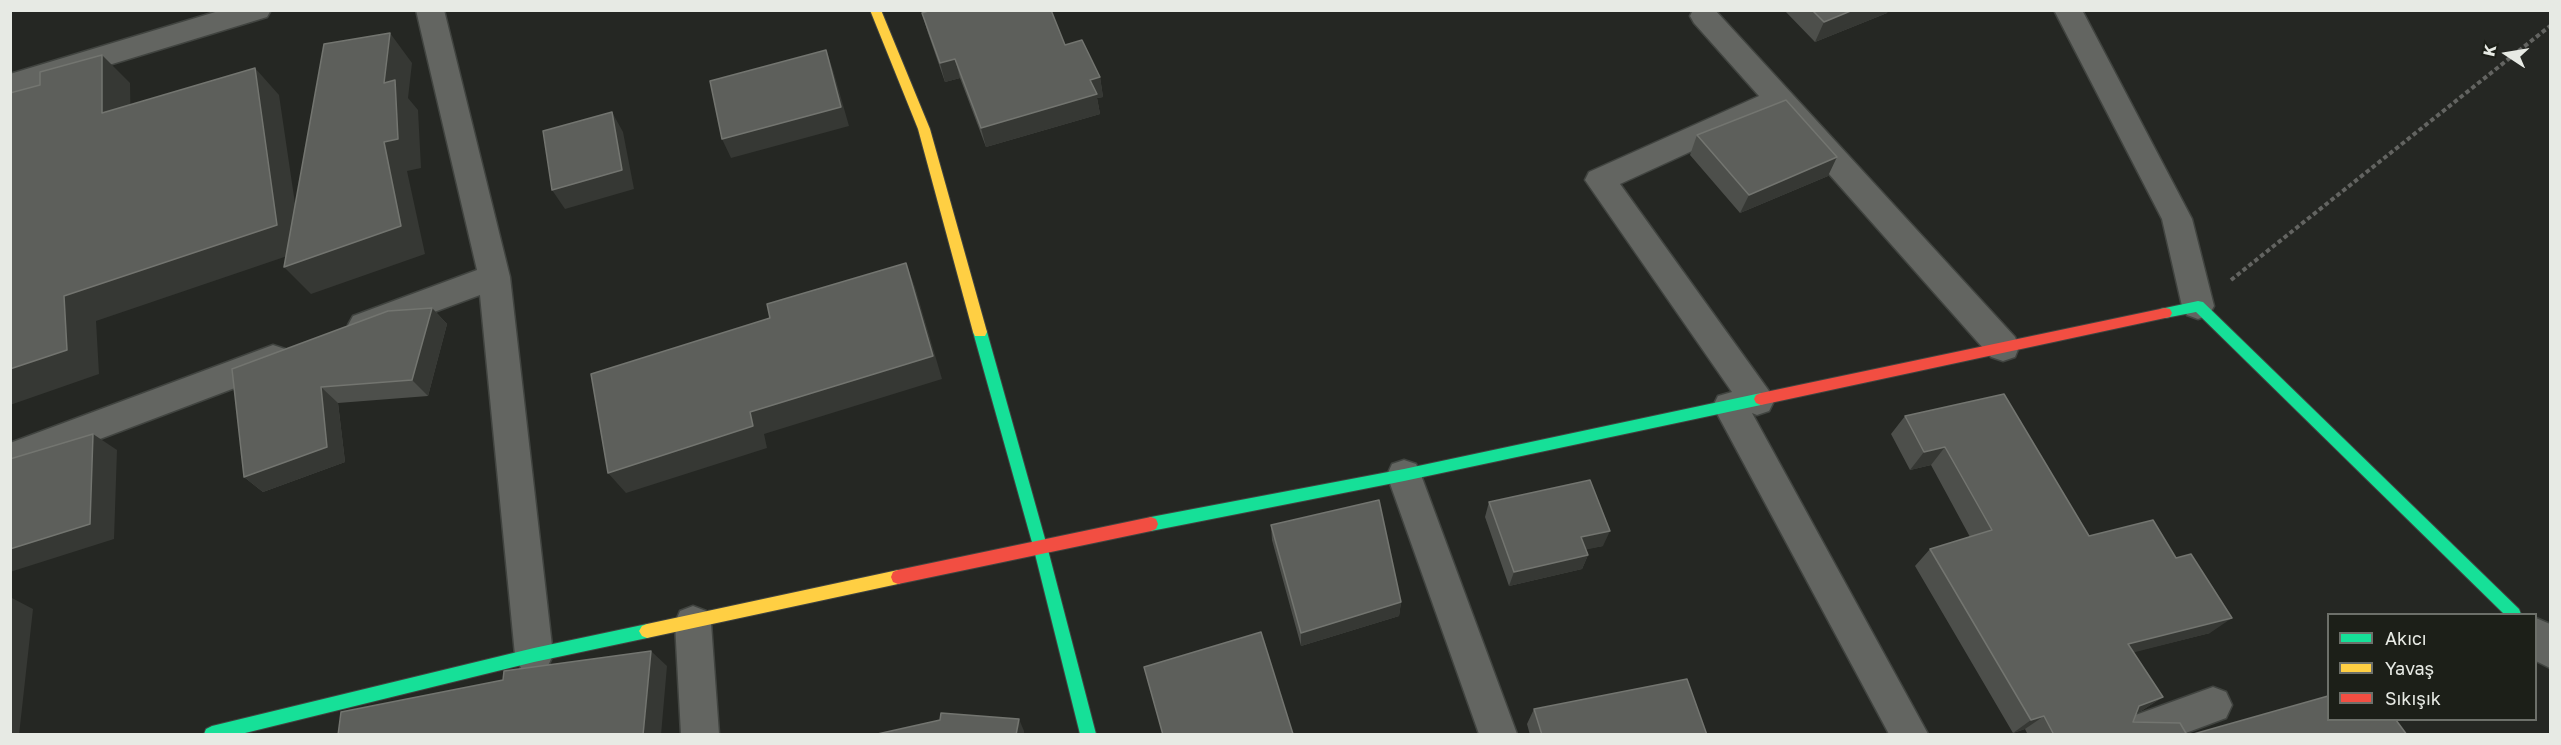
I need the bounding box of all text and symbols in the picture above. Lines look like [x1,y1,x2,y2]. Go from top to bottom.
north arrow [2477,24,2537,84]
text: K [2478,43,2500,58]
legend [2327,613,2537,721]
text: Akıcı [2385,627,2427,649]
text: Yavaş [2385,657,2434,679]
text: Sıkışık [2385,687,2441,709]

